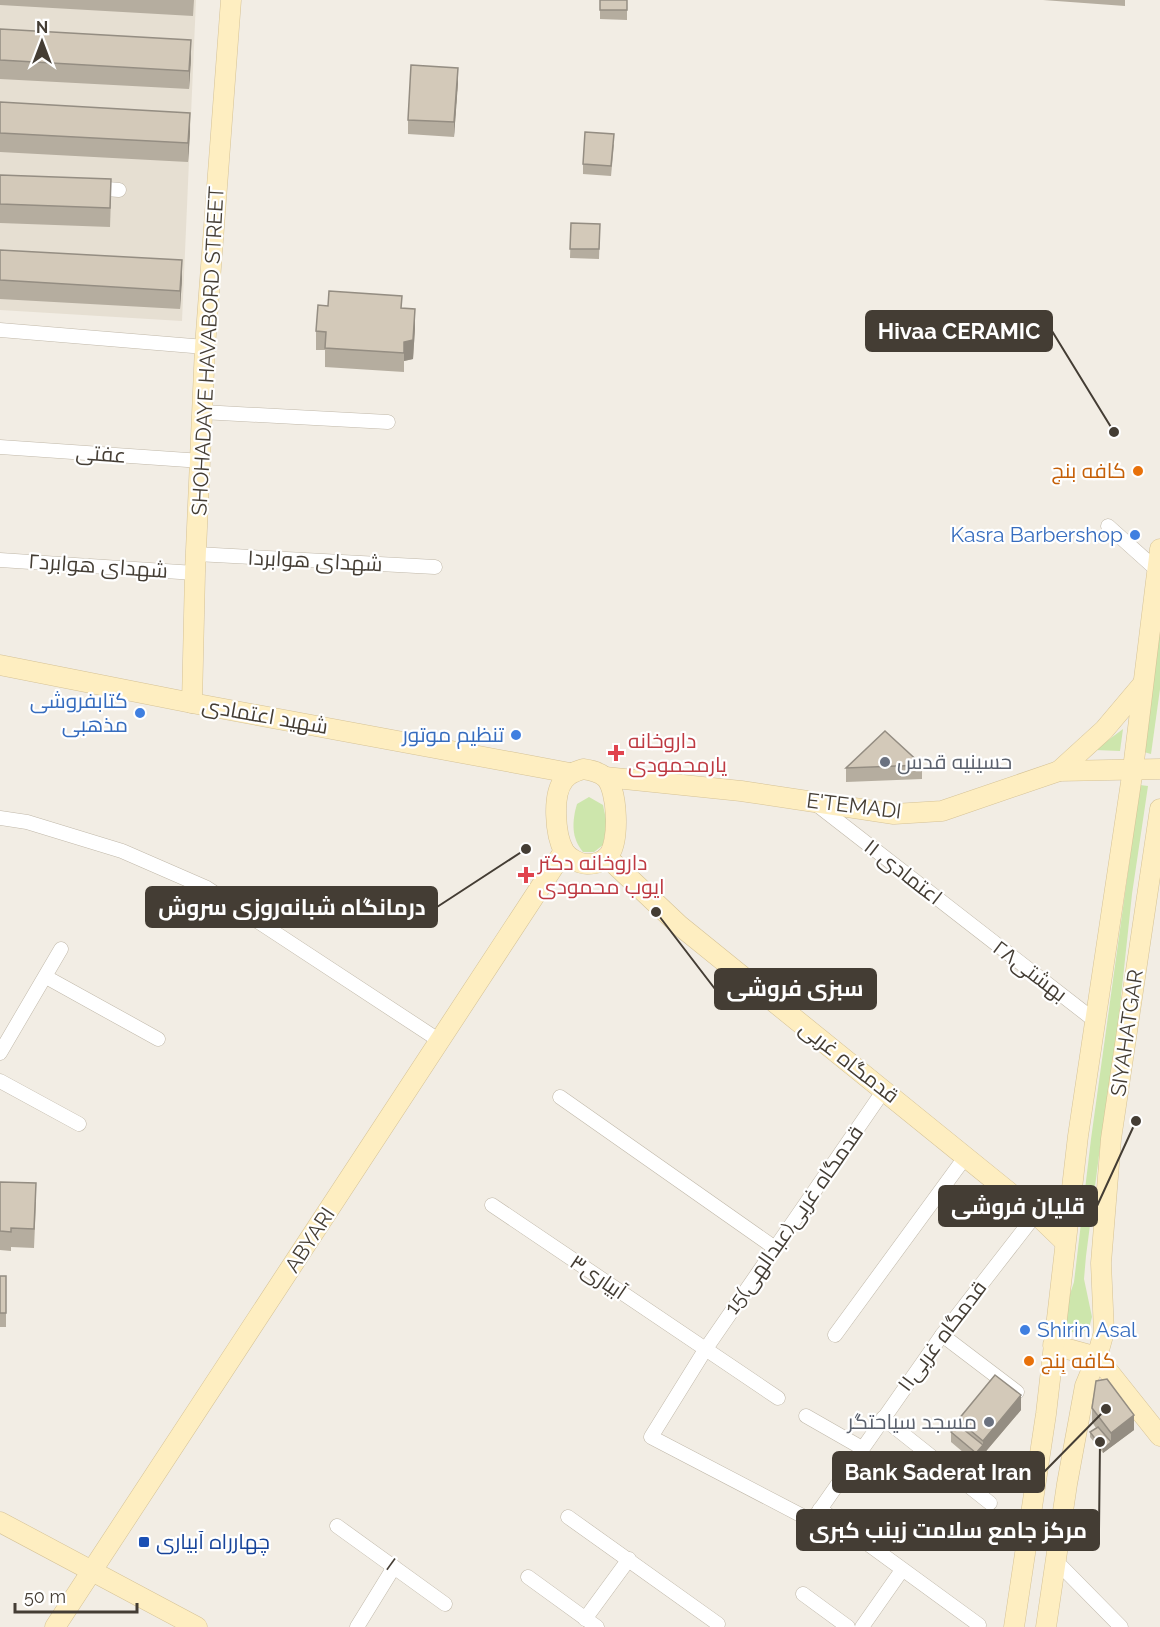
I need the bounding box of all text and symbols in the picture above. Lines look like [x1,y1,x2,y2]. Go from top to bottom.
north arrow [12,12,72,72]
text: N [36,18,48,37]
street label: SHOHADAYE HAVABORD STREET [186,186,229,516]
callout: Hivaa CERAMIC [866,311,1052,351]
text: Hivaa CERAMIC [878,318,1040,344]
street label: عفتی [75,439,127,469]
place label: کافه بنج [1051,458,1126,485]
marker: کافه بنج [1131,464,1145,478]
place label: Kasra Barbershop [950,522,1123,547]
marker: Kasra Barbershop [1128,528,1142,542]
street label: شهدای هوابرد۱ [247,544,383,578]
street label: شهدای هوابرد۲ [27,548,169,584]
place label: کتابفروشی مذهبی [30,688,128,738]
street label: شهید اعتمادی [200,692,330,740]
marker: کتابفروشی مذهبی [133,706,147,720]
place label: تنظیم موتور [401,722,504,749]
marker: تنظیم موتور [509,728,523,742]
place label: داروخانه یارمحمودی [628,728,727,778]
marker: داروخانه یارمحمودی [609,746,623,760]
place label: حسینیه قدس [897,749,1012,775]
marker: حسینیه قدس [878,755,892,769]
street label: E'TEMADI [805,787,903,824]
street label: ۱۱ اعتمادی [859,833,947,911]
place label: داروخانه دکتر ایوب محمودی [537,850,665,900]
marker: داروخانه دکتر ایوب محمودی [519,868,533,882]
callout: درمانگاه شبانه‌روزی سروش [146,887,437,927]
text: درمانگاه شبانه‌روزی سروش [158,894,426,921]
street label: ۲۸بهشتی [988,935,1072,1007]
street label: SIYAHATGAR [1105,968,1148,1098]
callout: سبزی فروشی [715,969,876,1009]
text: سبزی فروشی [727,975,863,1002]
street label: قدمگاه غربی [794,1015,904,1109]
street label: 15قدمگاه غربی(عبدالهی) [719,1121,869,1319]
callout: قلیان فروشی [939,1186,1097,1226]
text: قلیان فروشی [951,1193,1085,1220]
street label: ABYARI [279,1202,340,1277]
street label: آبیاری۳ [565,1249,631,1305]
street label: قدمگاه غربی۱۱ [892,1275,992,1397]
place label: Shirin Asal [1037,1317,1137,1342]
marker: Shirin Asal [1018,1323,1032,1337]
place label: کافه بِنج [1041,1348,1116,1375]
marker: کافه بِنج [1022,1354,1036,1368]
place label: مسجد سیاحتگر [846,1409,977,1434]
marker: مسجد سیاحتگر [982,1415,996,1429]
callout: Bank Saderat Iran [833,1452,1044,1492]
text: Bank Saderat Iran [844,1459,1032,1485]
callout: مرکز جامع سلامت زینب کبری [797,1510,1099,1550]
text: مرکز جامع سلامت زینب کبری [809,1517,1087,1545]
place label: چهارراه آبیاری [156,1529,270,1556]
marker: چهارراه آبیاری [137,1535,151,1549]
street label: ۱ [381,1552,401,1576]
scale bar [15,1576,136,1614]
text: 50 m [24,1586,66,1607]

